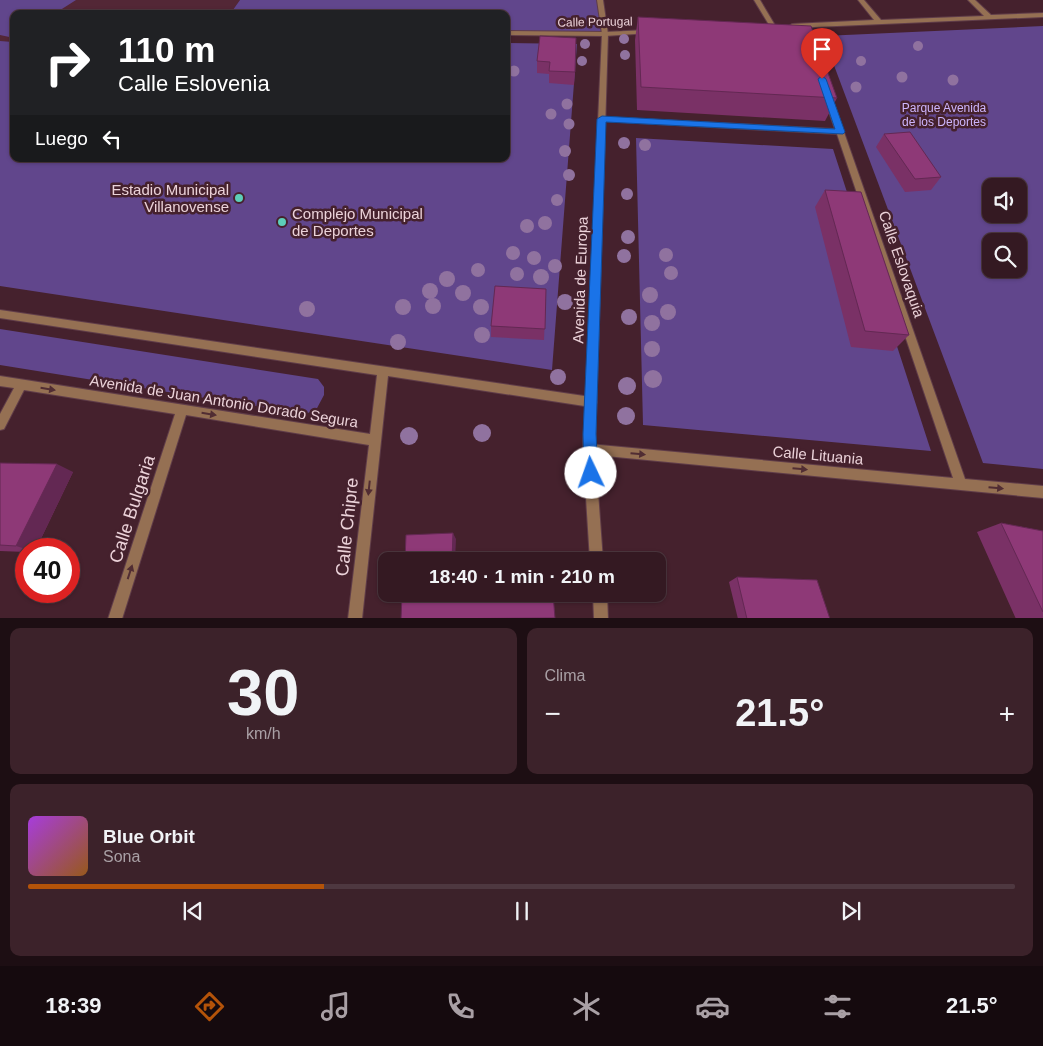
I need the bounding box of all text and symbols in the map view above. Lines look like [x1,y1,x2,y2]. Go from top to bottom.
street label: Calle Portugal [557,14,633,30]
pin [801,28,843,79]
icon: right [35,30,100,95]
text: 110 m [118,30,215,69]
icon: arrive [808,35,836,63]
text: Calle Eslovenia [118,71,270,96]
park label: Parque Avenida de los Deportes [902,101,987,129]
icon: left [98,125,126,153]
text: Luego [35,128,88,149]
map controls [982,178,1027,278]
button: sound [982,178,1027,223]
place label: Estadio Municipal Villanovense [111,181,229,215]
marker: Estadio Municipal Villanovense [233,192,245,204]
place label: Complejo Municipal de Deportes [292,205,423,239]
street label: Calle Eslovaquia [876,208,928,320]
street label: Avenida de Europa [569,215,591,344]
marker: Complejo Municipal de Deportes [276,216,288,228]
button: search [982,233,1027,278]
street label: Avenida de Juan Antonio Dorado Segura [89,371,360,431]
one-way arrow [41,385,57,393]
one-way arrow [201,410,217,418]
street label: Calle Lituania [772,443,865,467]
position arrow [564,446,616,498]
one-way arrow [630,451,646,459]
street label: Calle Bulgaria [105,452,159,565]
one-way arrow [792,466,808,474]
street label: Calle Chipre [332,477,362,577]
one-way arrow [365,481,373,497]
one-way arrow [989,484,1005,492]
speed limit sign: 40 [15,538,80,603]
one-way arrow [127,564,135,579]
text: 18:40 · 1 min · 210 m [429,566,615,587]
text: 30 [227,656,299,729]
text: Clima [545,667,585,684]
text: 21.5° [735,692,824,734]
text: − [545,698,561,729]
text: + [999,698,1015,729]
text: km/h [246,725,281,742]
text: Blue Orbit [103,826,195,847]
text: Sona [103,848,140,865]
icon: previous [179,897,207,925]
icon: pause [508,897,536,925]
icon: next [837,897,865,925]
icon: directions [192,989,227,1024]
icon: music [318,989,353,1024]
icon: phone [443,989,478,1024]
icon: climate [569,989,604,1024]
icon: car [695,989,730,1024]
icon: filters [820,989,855,1024]
text: 18:39 [45,993,102,1018]
text: 21.5° [946,993,998,1018]

